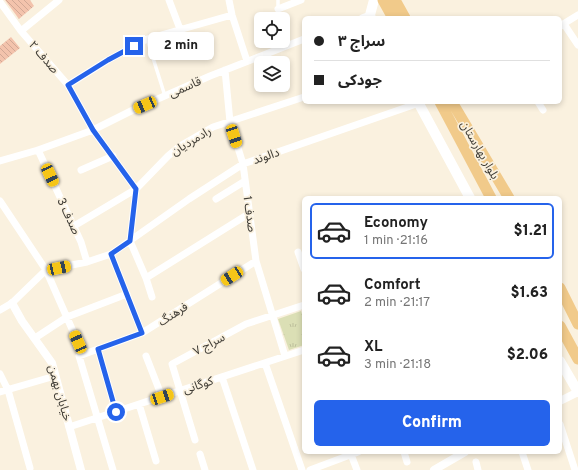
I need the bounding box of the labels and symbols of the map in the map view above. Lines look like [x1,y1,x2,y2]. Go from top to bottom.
callout: 2 min [148,32,214,60]
route end [125,37,143,55]
street label: صدف ۲ [25,38,62,78]
street label: قاسمی [167,74,204,102]
car [132,95,158,115]
street label: بلوار بهارستان [456,118,502,183]
car [225,123,243,149]
street label: رادمردیان [168,124,215,160]
street label: دالوند [251,145,282,169]
car [39,162,61,188]
street label: صدف 3 [53,195,84,238]
street label: صدف 1 [239,195,259,233]
car [46,260,72,276]
car [219,264,245,288]
street label: فرهنگ [156,299,191,330]
car [68,329,88,355]
street label: سراج ۷ [191,330,228,360]
street label: خیابان بهمن [43,363,75,423]
street label: کوگانی [181,373,217,398]
car [149,388,175,406]
route start [107,403,125,421]

